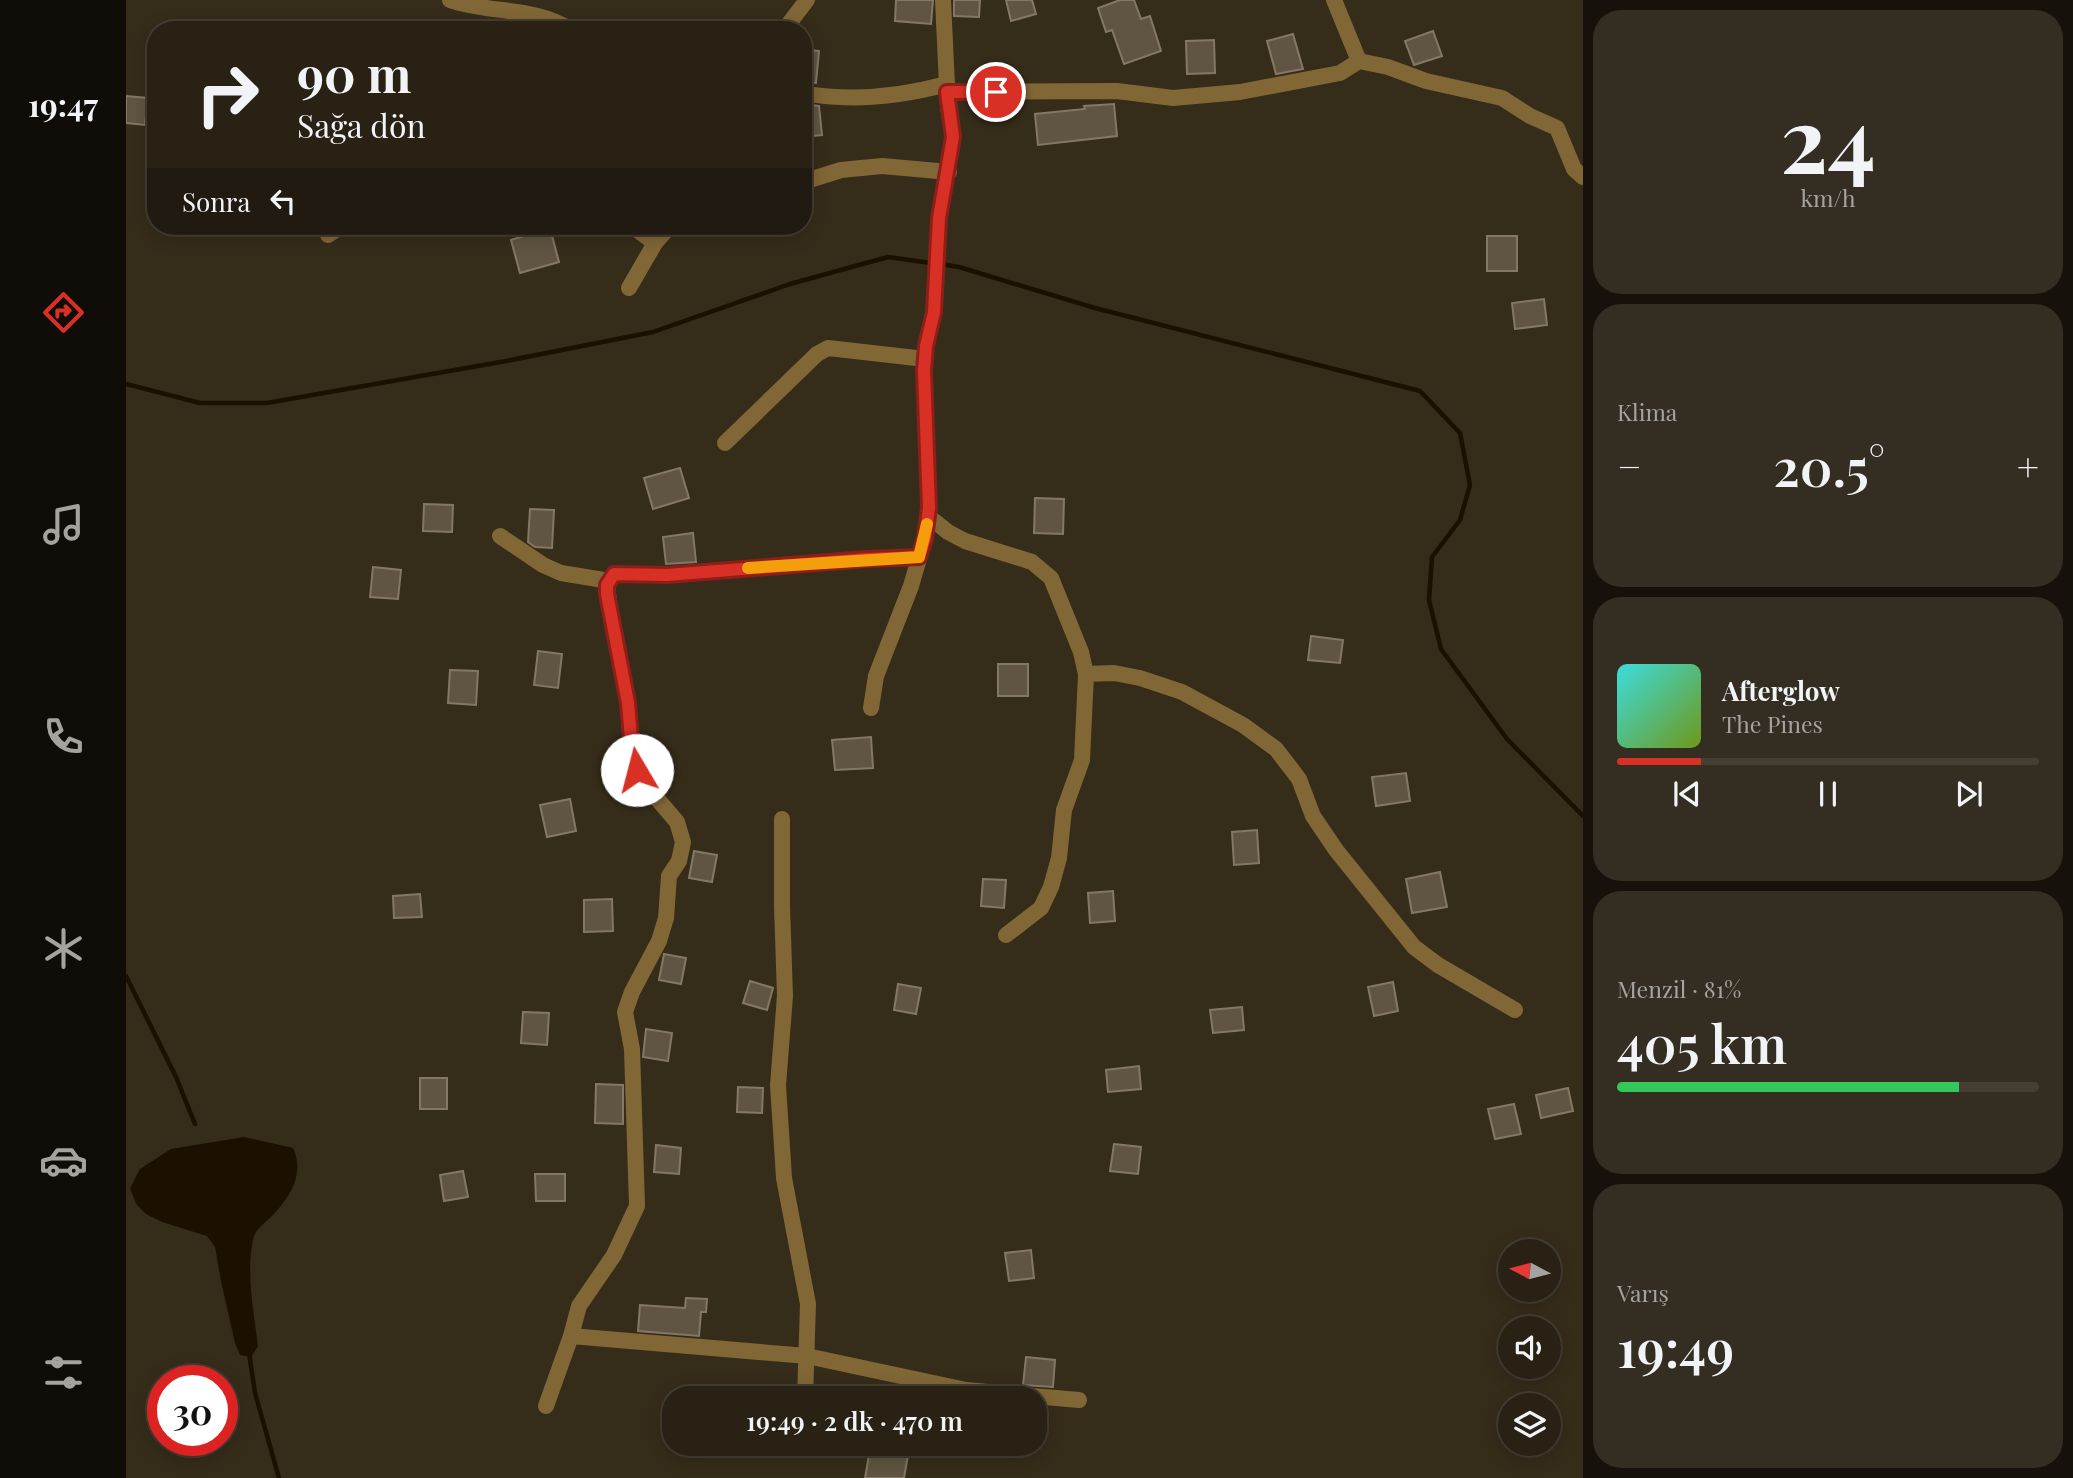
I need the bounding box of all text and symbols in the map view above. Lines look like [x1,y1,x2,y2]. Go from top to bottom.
text: 90 m [297,40,411,105]
icon: right [182,49,273,140]
pin [966,62,1026,122]
icon: arrive [977,73,1015,111]
text: 24 [1780,76,1876,197]
text: 19:47 [28,82,98,125]
text: Sağa dön [297,103,426,146]
icon: left [264,182,302,220]
text: km/h [1800,182,1856,213]
text: Sonra [182,184,250,219]
icon: directions [39,288,88,337]
text: Klima [1617,396,1677,427]
text: 20.5° [1773,431,1885,500]
text: − [1617,440,1642,491]
text: + [2017,440,2039,491]
icon: music [39,500,88,549]
text: Afterglow [1722,673,1840,708]
text: The Pines [1722,708,1823,739]
icon: phone [39,712,88,761]
position arrow [600,733,674,807]
icon: previous [1668,775,1706,813]
icon: pause [1809,775,1847,813]
icon: next [1950,775,1988,813]
icon: climate [39,924,88,973]
text: Menzil · 81% [1617,973,1741,1004]
text: 405 km [1617,1008,1787,1077]
icon: car [39,1136,88,1185]
north arrow [1498,1239,1561,1302]
map controls [1498,1239,1561,1456]
text: Varış [1617,1277,1669,1308]
text: 19:49 [1617,1312,1734,1381]
button: sound [1498,1316,1561,1379]
icon: filters [39,1348,88,1397]
speed limit sign: 30 [147,1365,238,1456]
button: layers [1498,1393,1561,1456]
text: 19:49 · 2 dk · 470 m [746,1403,963,1438]

